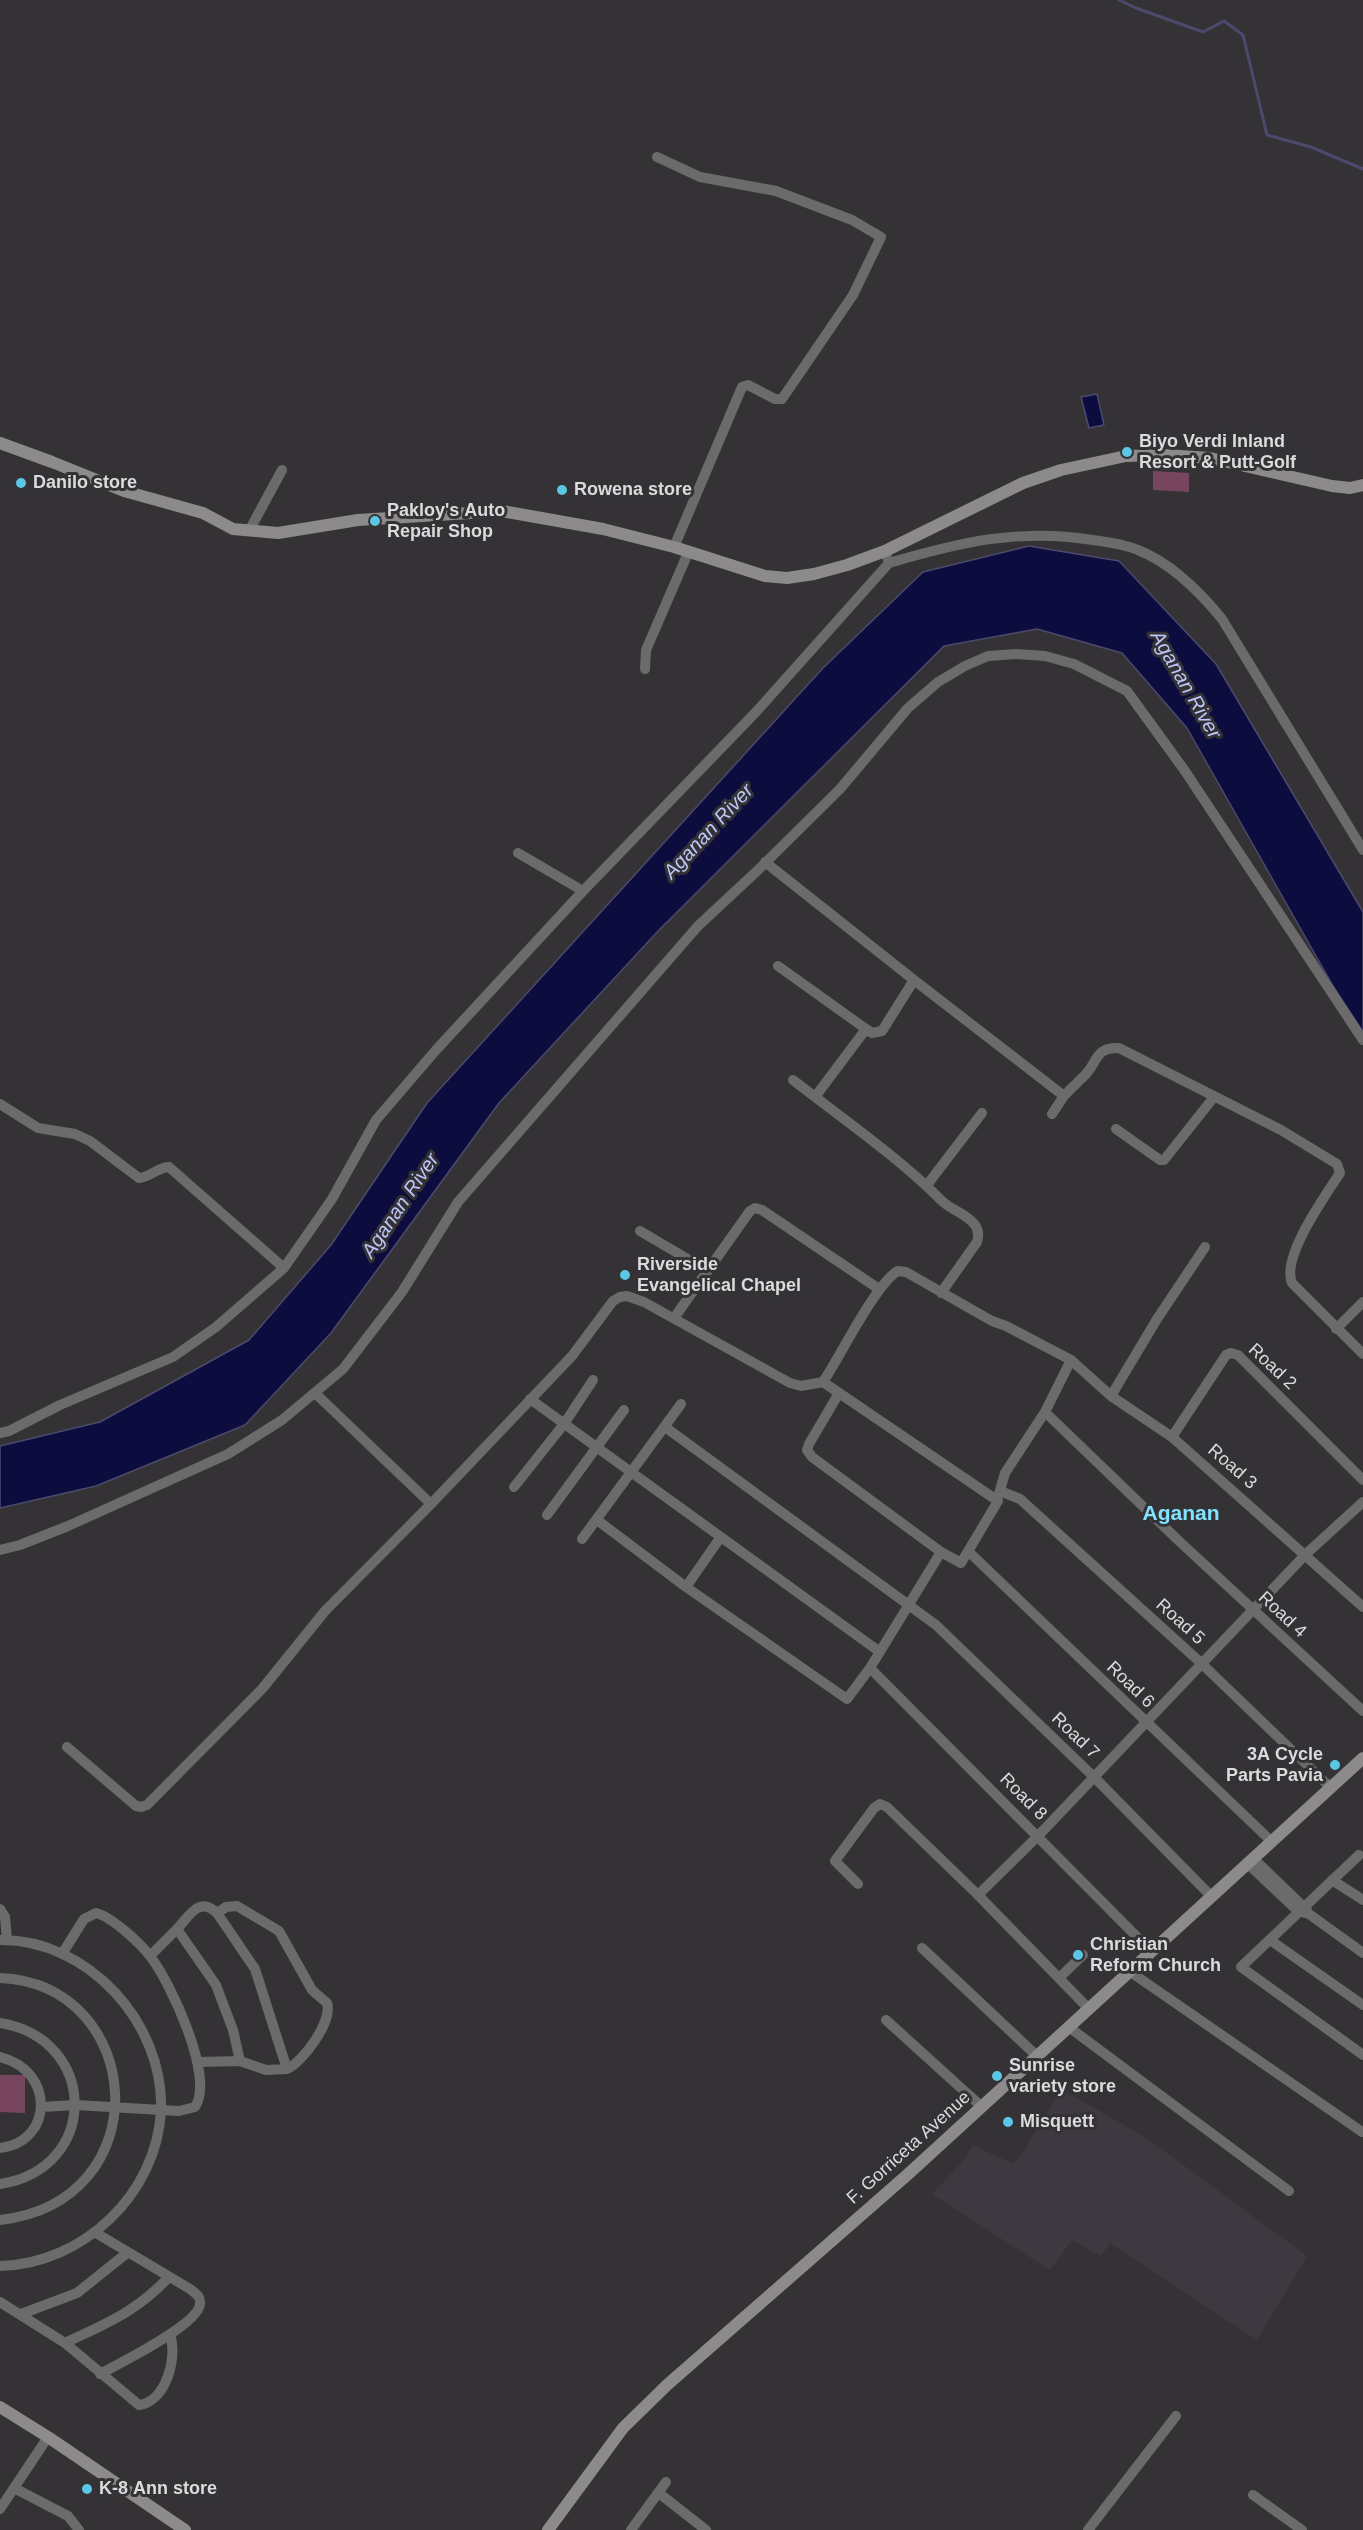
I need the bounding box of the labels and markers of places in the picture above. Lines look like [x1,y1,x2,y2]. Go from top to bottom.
place label: Biyo Verdi Inland Resort & Putt-Golf [1139,431,1296,474]
marker: Biyo Verdi Inland Resort & Putt-Golf [1120,445,1134,459]
place label: Danilo store [33,472,137,494]
marker: Danilo store [14,476,28,490]
place label: Rowena store [574,479,692,501]
marker: Rowena store [555,483,569,497]
place label: Pakloy's Auto Repair Shop [387,500,505,542]
marker: Pakloy's Auto Repair Shop [368,514,382,528]
place label: Riverside Evangelical Chapel [637,1254,801,1296]
marker: Riverside Evangelical Chapel [618,1268,632,1282]
place label: 3A Cycle Parts Pavia [1226,1744,1323,1786]
marker: 3A Cycle Parts Pavia [1328,1758,1342,1772]
place label: Christian Reform Church [1090,1934,1221,1976]
marker: Christian Reform Church [1071,1948,1085,1962]
place label: Sunrise variety store [1009,2055,1116,2098]
marker: Sunrise variety store [990,2069,1004,2083]
place label: Misquett [1020,2111,1094,2133]
marker: Misquett [1001,2115,1015,2129]
place label: K-8 Ann store [99,2478,217,2500]
marker: K-8 Ann store [80,2482,94,2496]

